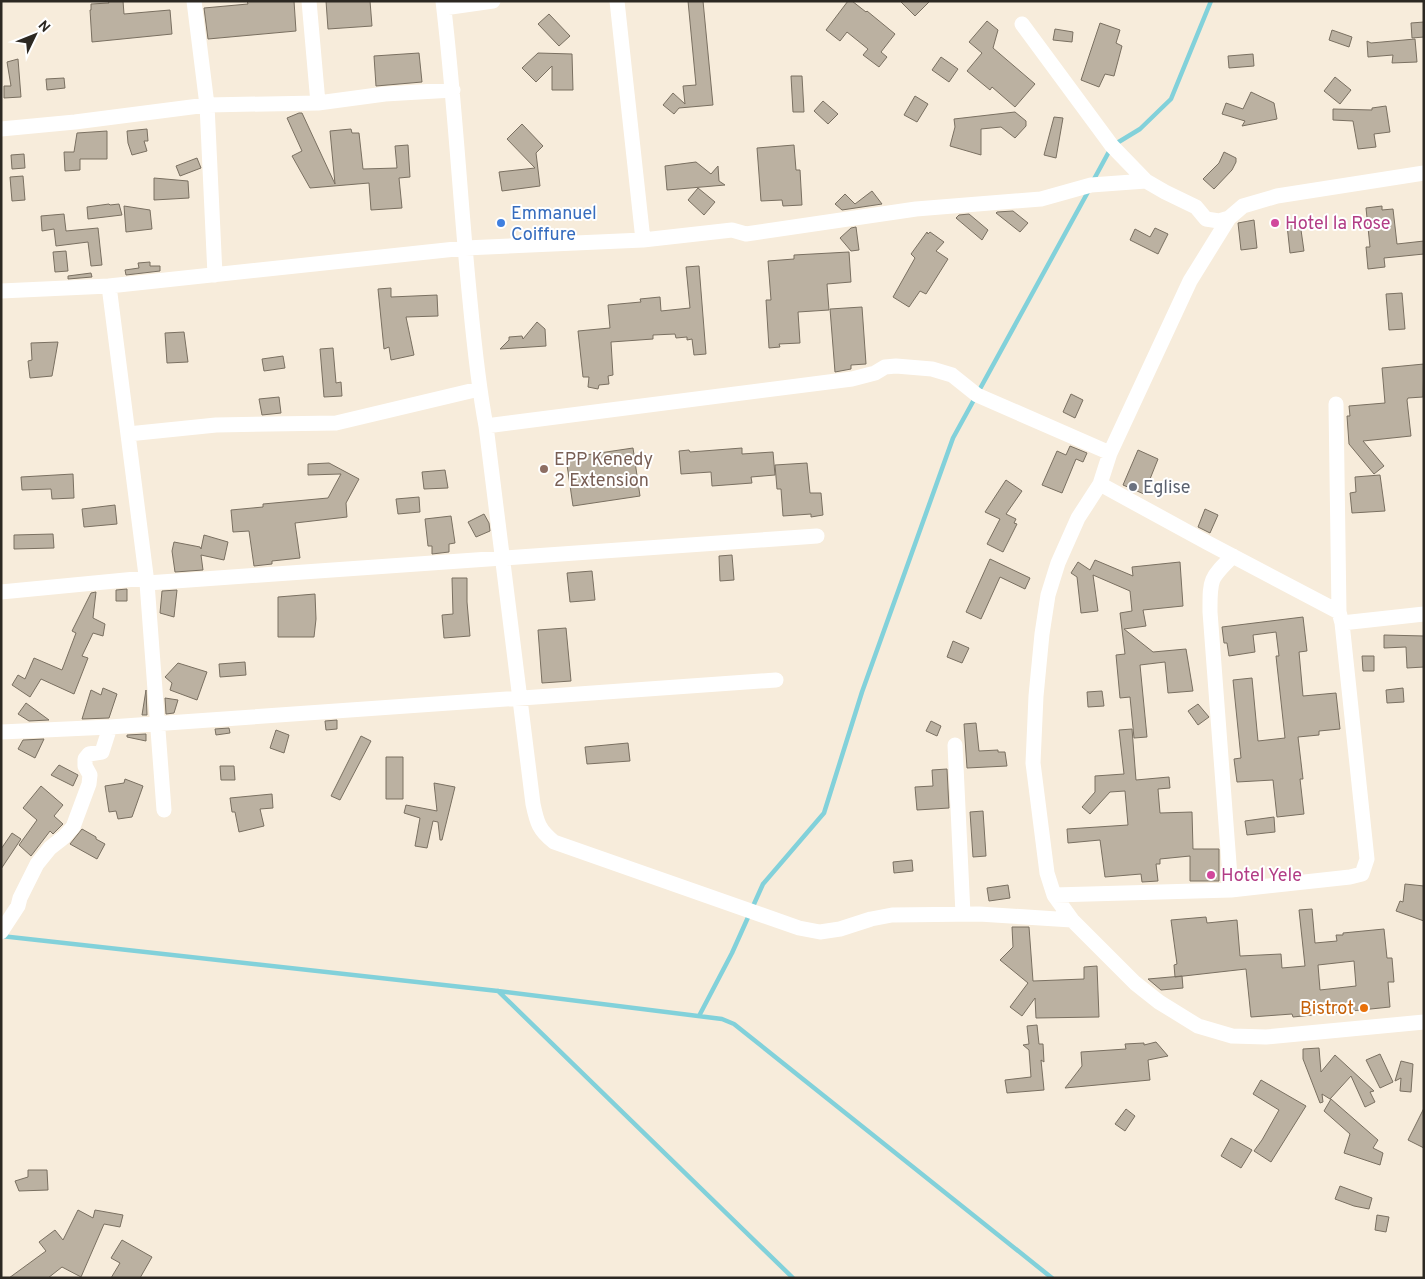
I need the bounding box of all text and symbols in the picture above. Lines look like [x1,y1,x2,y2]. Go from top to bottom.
north arrow [10,10,60,60]
text: N [34,18,53,37]
place label: Emmanuel Coiffure [511,203,597,247]
place label: Hotel la Rose [1285,213,1391,236]
marker: Emmanuel Coiffure [495,217,507,229]
marker: Hotel la Rose [1269,217,1281,229]
place label: EPP Kenedy 2 Extension [554,449,653,493]
marker: EPP Kenedy 2 Extension [538,463,550,475]
place label: Eglise [1143,477,1191,500]
marker: Eglise [1127,481,1139,493]
place label: Hotel Yele [1221,865,1302,888]
marker: Hotel Yele [1205,869,1217,881]
place label: Bistrot [1300,998,1354,1021]
marker: Bistrot [1358,1002,1370,1014]

